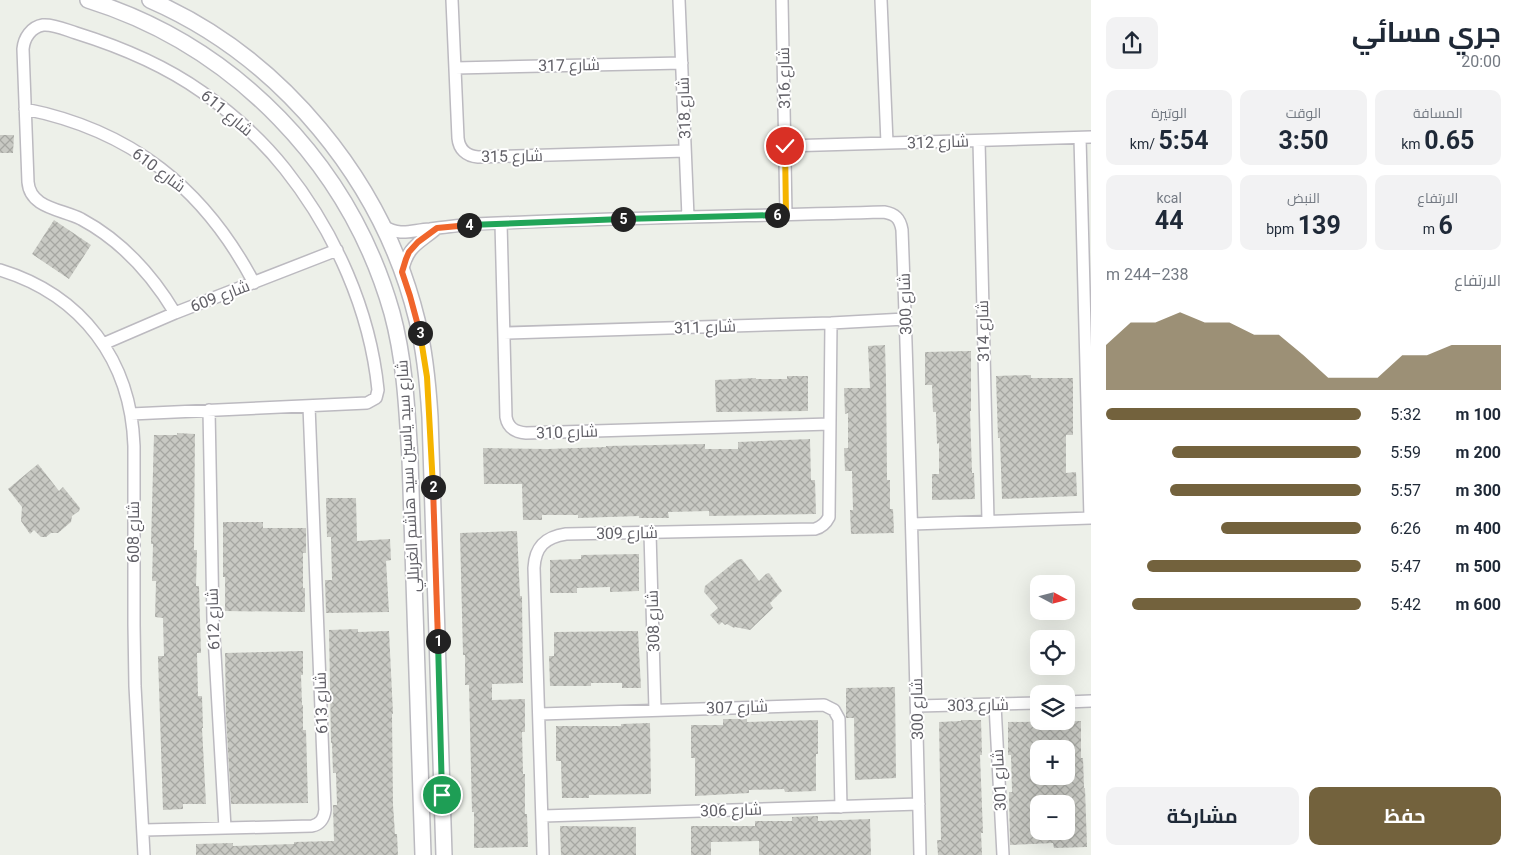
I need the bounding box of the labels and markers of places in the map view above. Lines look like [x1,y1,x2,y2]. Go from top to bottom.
pin [764,125,806,167]
pin: 6 [764,202,790,228]
pin: 5 [610,206,636,232]
pin: 4 [456,212,482,238]
pin: 3 [408,320,432,346]
pin: 2 [420,474,446,500]
pin: 1 [426,628,450,654]
pin [421,774,463,816]

